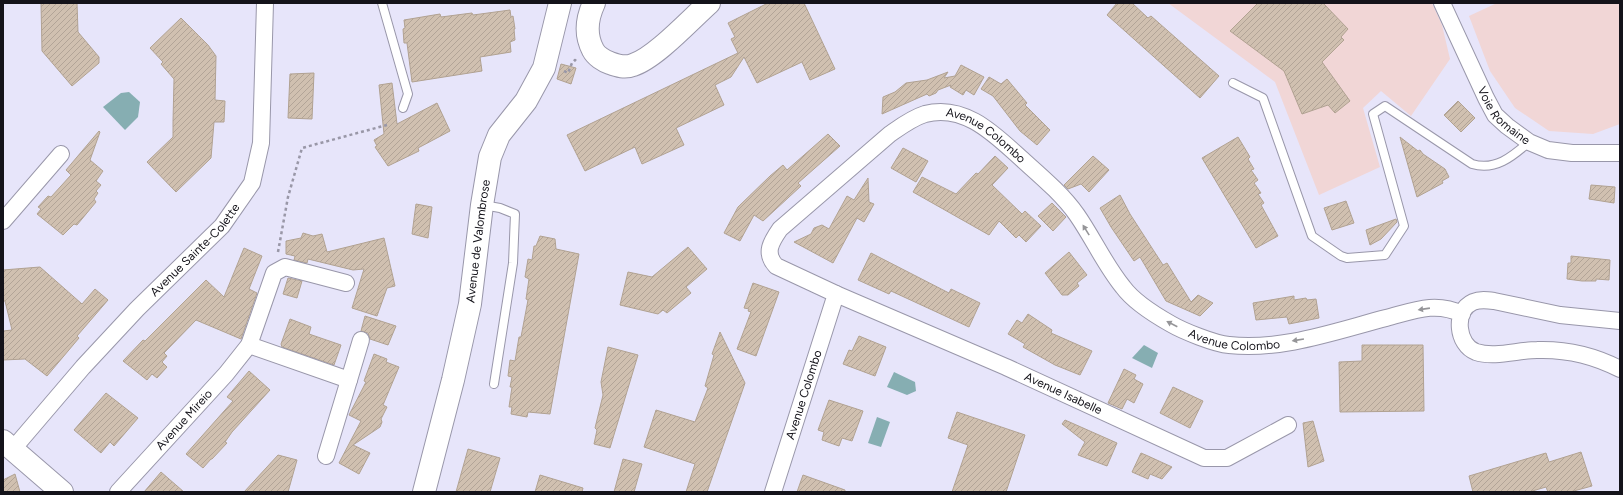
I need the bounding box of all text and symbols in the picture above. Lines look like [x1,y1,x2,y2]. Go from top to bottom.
street label: Voie Romaine [1475,84,1533,148]
street label: Avenue Colombo [945,105,1028,166]
street label: Avenue de Valombrose [463,178,493,304]
street label: Avenue Sainte-Colette [147,201,243,299]
one-way arrow [1083,224,1090,236]
one-way arrow [1418,306,1430,312]
one-way arrow [1167,321,1178,328]
street label: Avenue Colombo [1186,326,1281,353]
one-way arrow [1292,337,1304,343]
street label: Avenue Colombo [783,348,825,441]
street label: Avenue Isabelle [1022,369,1105,417]
street label: Avenue Mireio [153,387,215,453]

